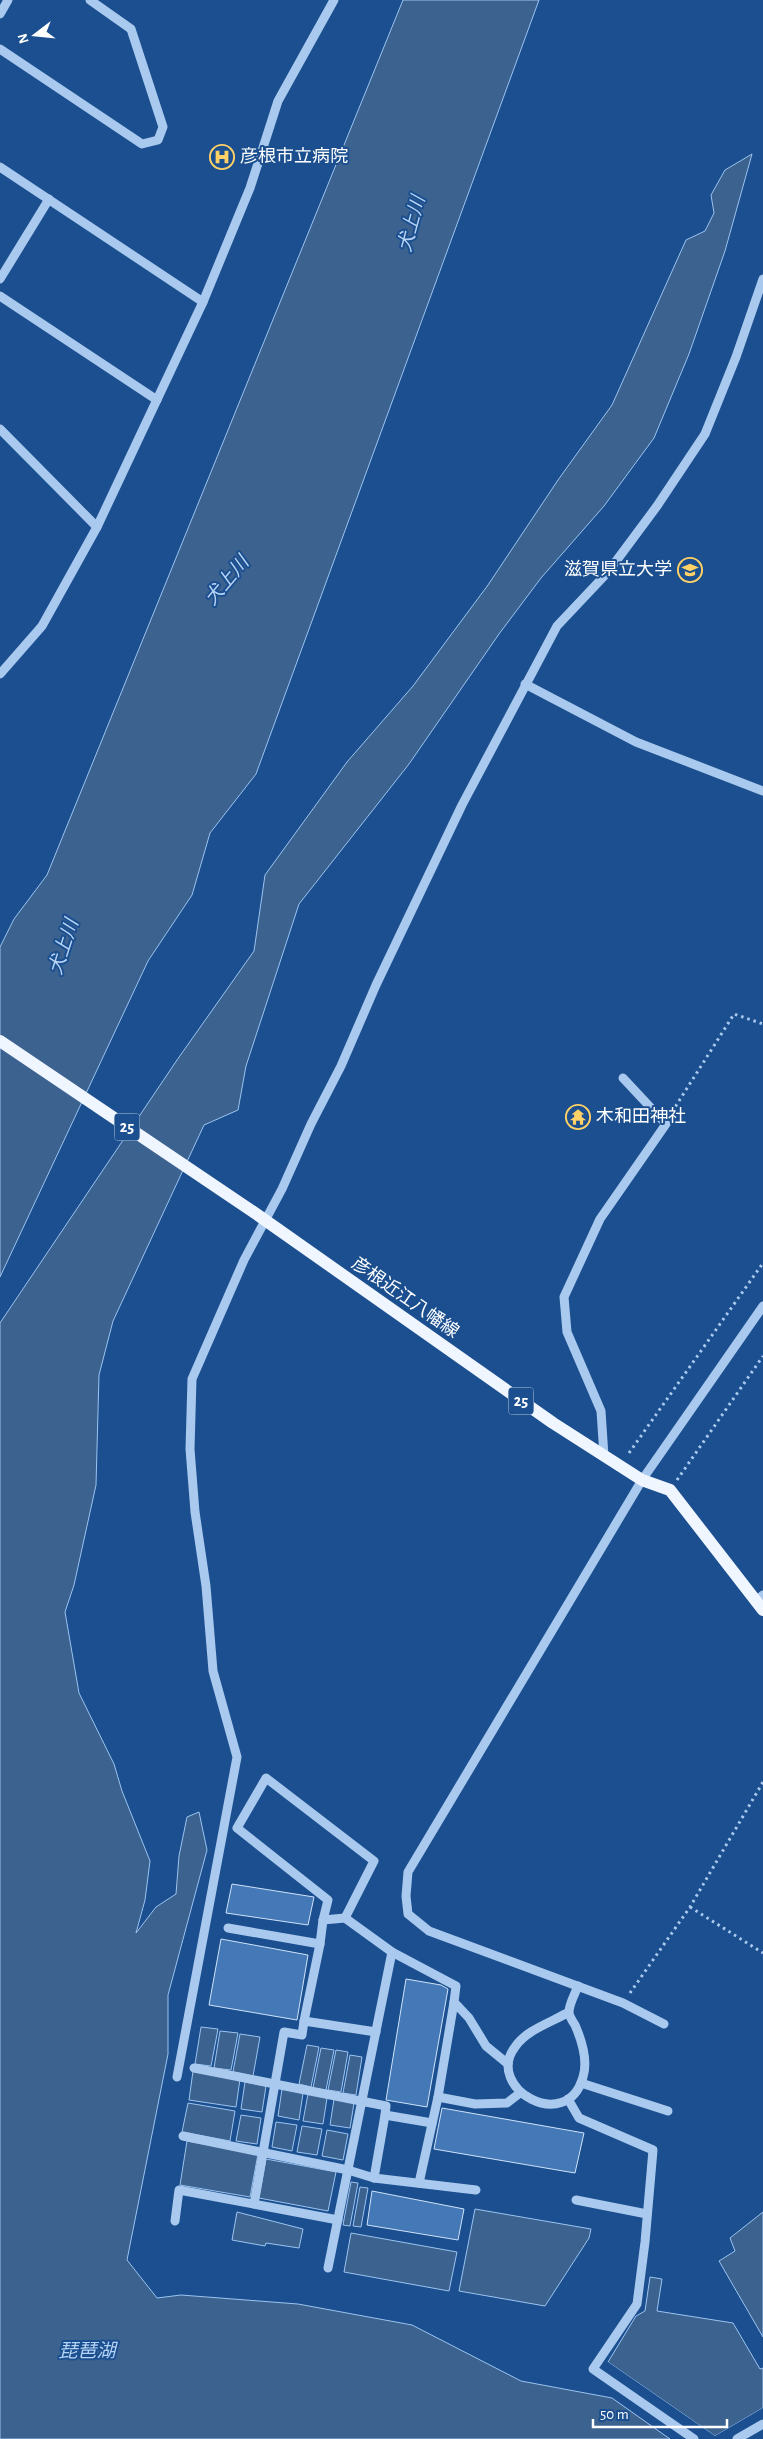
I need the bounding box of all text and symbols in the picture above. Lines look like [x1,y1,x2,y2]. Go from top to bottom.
north arrow [10,10,60,60]
text: N [15,32,32,45]
hospital icon: 彦根市立病院 [209,144,235,170]
place label: 彦根市立病院 [240,147,348,166]
water label: 犬上川 [394,192,429,254]
water label: 犬上川 [201,551,254,609]
school or university icon: 滋賀県立大学 [677,557,703,583]
place label: 滋賀県立大学 [564,559,672,579]
water label: 犬上川 [45,915,82,977]
temple icon: 木和田神社 [565,1104,591,1130]
place label: 木和田神社 [596,1106,686,1126]
road number: 25 [114,1114,140,1140]
street label: 彦根近江八幡線 [348,1253,463,1342]
road number: 25 [508,1388,534,1414]
water label: 琵琶湖 [58,2341,118,2361]
scale bar [593,2396,727,2428]
text: 50 m [600,2407,629,2422]

